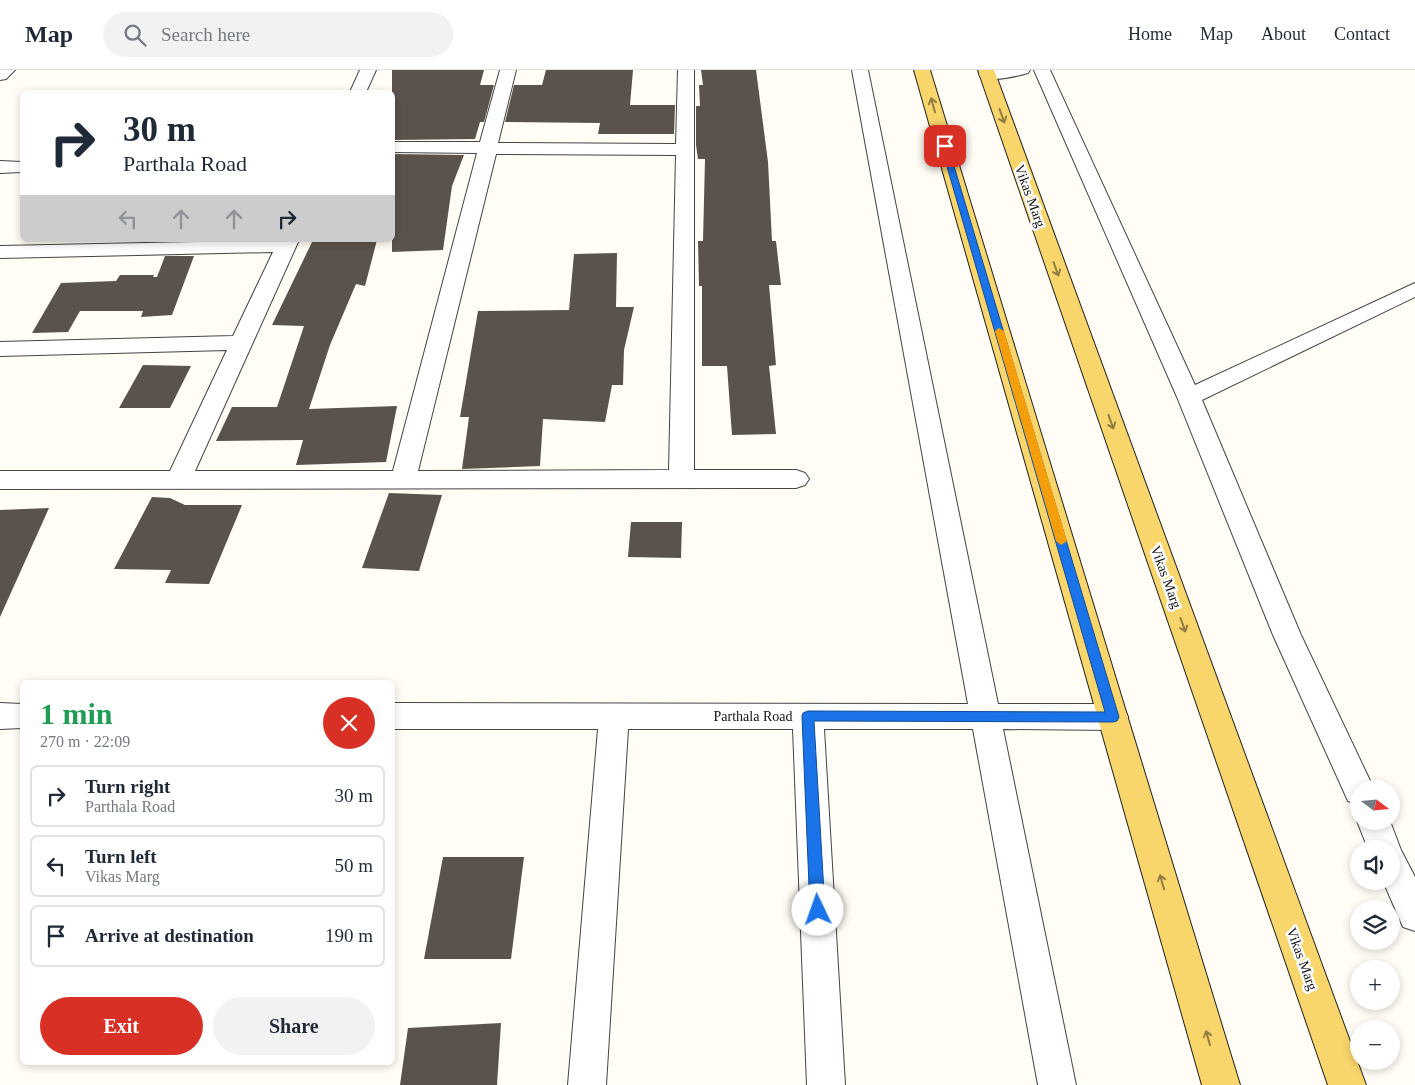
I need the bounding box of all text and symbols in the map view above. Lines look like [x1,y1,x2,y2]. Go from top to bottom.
search box [103,12,453,57]
text: Map [25,21,73,47]
icon: search [121,21,149,49]
text: Search here [161,24,250,45]
text: Home [1128,24,1172,44]
text: Map [1200,24,1233,44]
text: About [1261,24,1306,44]
text: Contact [1334,24,1390,44]
one-way arrow [927,98,937,114]
one-way arrow [998,108,1007,123]
icon: right [40,110,105,175]
text: 30 m [123,110,196,149]
pin [924,125,966,167]
icon: arrive [931,132,959,160]
text: Parthala Road [123,151,247,176]
street label: Vikas Marg [1012,163,1048,229]
icon: left [114,205,142,233]
icon: ahead [167,205,195,233]
icon: ahead [220,205,248,233]
icon: right [273,205,301,233]
one-way arrow [1052,261,1062,277]
one-way arrow [1107,414,1116,429]
street label: Vikas Marg [1148,544,1184,610]
one-way arrow [1179,616,1188,632]
text: 1 min [40,697,113,730]
button: close [323,697,375,749]
street label: Parthala Road [714,709,792,724]
text: 270 m · 22:09 [40,733,130,750]
text: Turn right [85,776,170,797]
north arrow [1350,780,1400,830]
map controls [1350,780,1400,1070]
icon: right [42,782,70,810]
text: 30 m [334,785,373,806]
text: Parthala Road [85,798,175,815]
button: sound [1350,840,1400,890]
text: Turn left [85,846,157,867]
icon: left [42,852,70,880]
text: 50 m [334,855,373,876]
text: Vikas Marg [85,868,160,885]
one-way arrow [1156,875,1166,891]
position arrow [791,883,843,935]
button: layers [1350,900,1400,950]
icon: arrive [42,922,70,950]
text: Arrive at destination [85,925,254,946]
text: 190 m [325,925,373,946]
street label: Vikas Marg [1284,926,1320,992]
button: + [1350,960,1400,1010]
button: Exit [40,997,203,1055]
button: Share [213,997,375,1055]
button: − [1350,1020,1400,1070]
one-way arrow [1202,1031,1212,1047]

